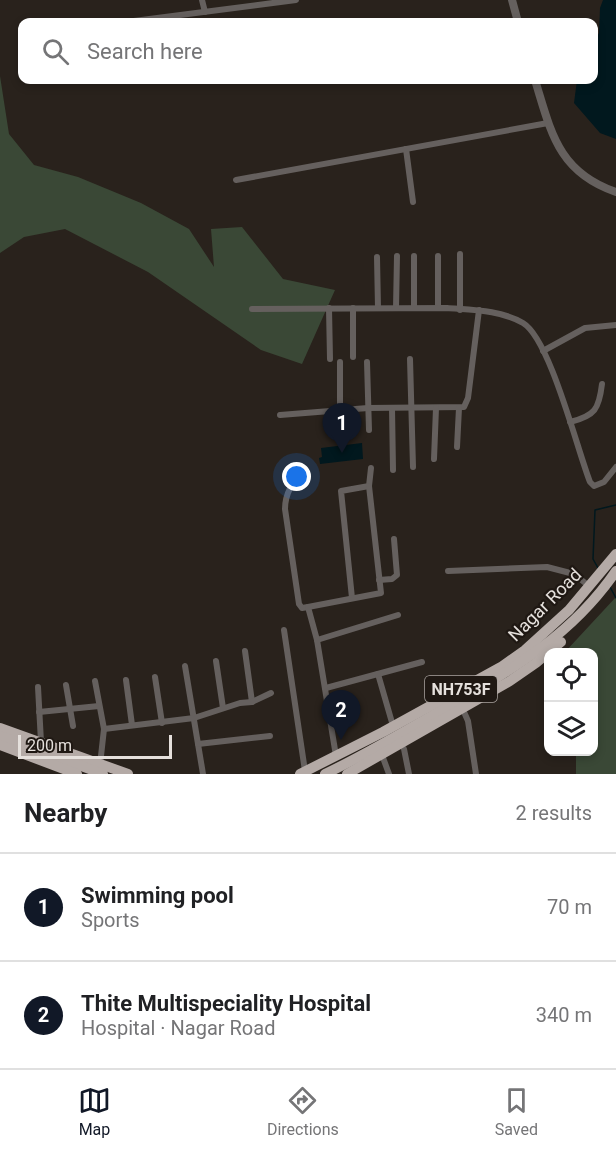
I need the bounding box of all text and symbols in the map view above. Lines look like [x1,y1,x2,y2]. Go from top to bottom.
search box [18,18,598,84]
icon: search [39,35,72,68]
text: Search here [87,39,203,64]
pin: 1 [322,404,362,453]
your location [282,462,311,491]
street label: Nagar Road [504,564,585,645]
map controls [544,648,598,756]
button: locate [544,648,598,702]
road number: NH753F [425,676,497,702]
pin: 2 [322,690,360,740]
button: layers [544,702,598,756]
scale bar [18,732,172,760]
text: 200 m [27,736,72,755]
text: Nearby [24,798,107,828]
text: 2 results [516,801,592,825]
text: Swimming pool [81,883,234,908]
text: 1 [38,895,49,919]
text: 70 m [547,895,592,919]
text: Sports [81,908,140,932]
text: Thite Multispeciality Hospital [81,991,371,1016]
text: 2 [38,1003,49,1027]
text: 340 m [536,1003,592,1027]
text: Hospital · Nagar Road [81,1016,275,1040]
tab: Map [78,1084,111,1139]
tab: Directions [267,1084,339,1139]
tab: Saved [495,1084,538,1139]

